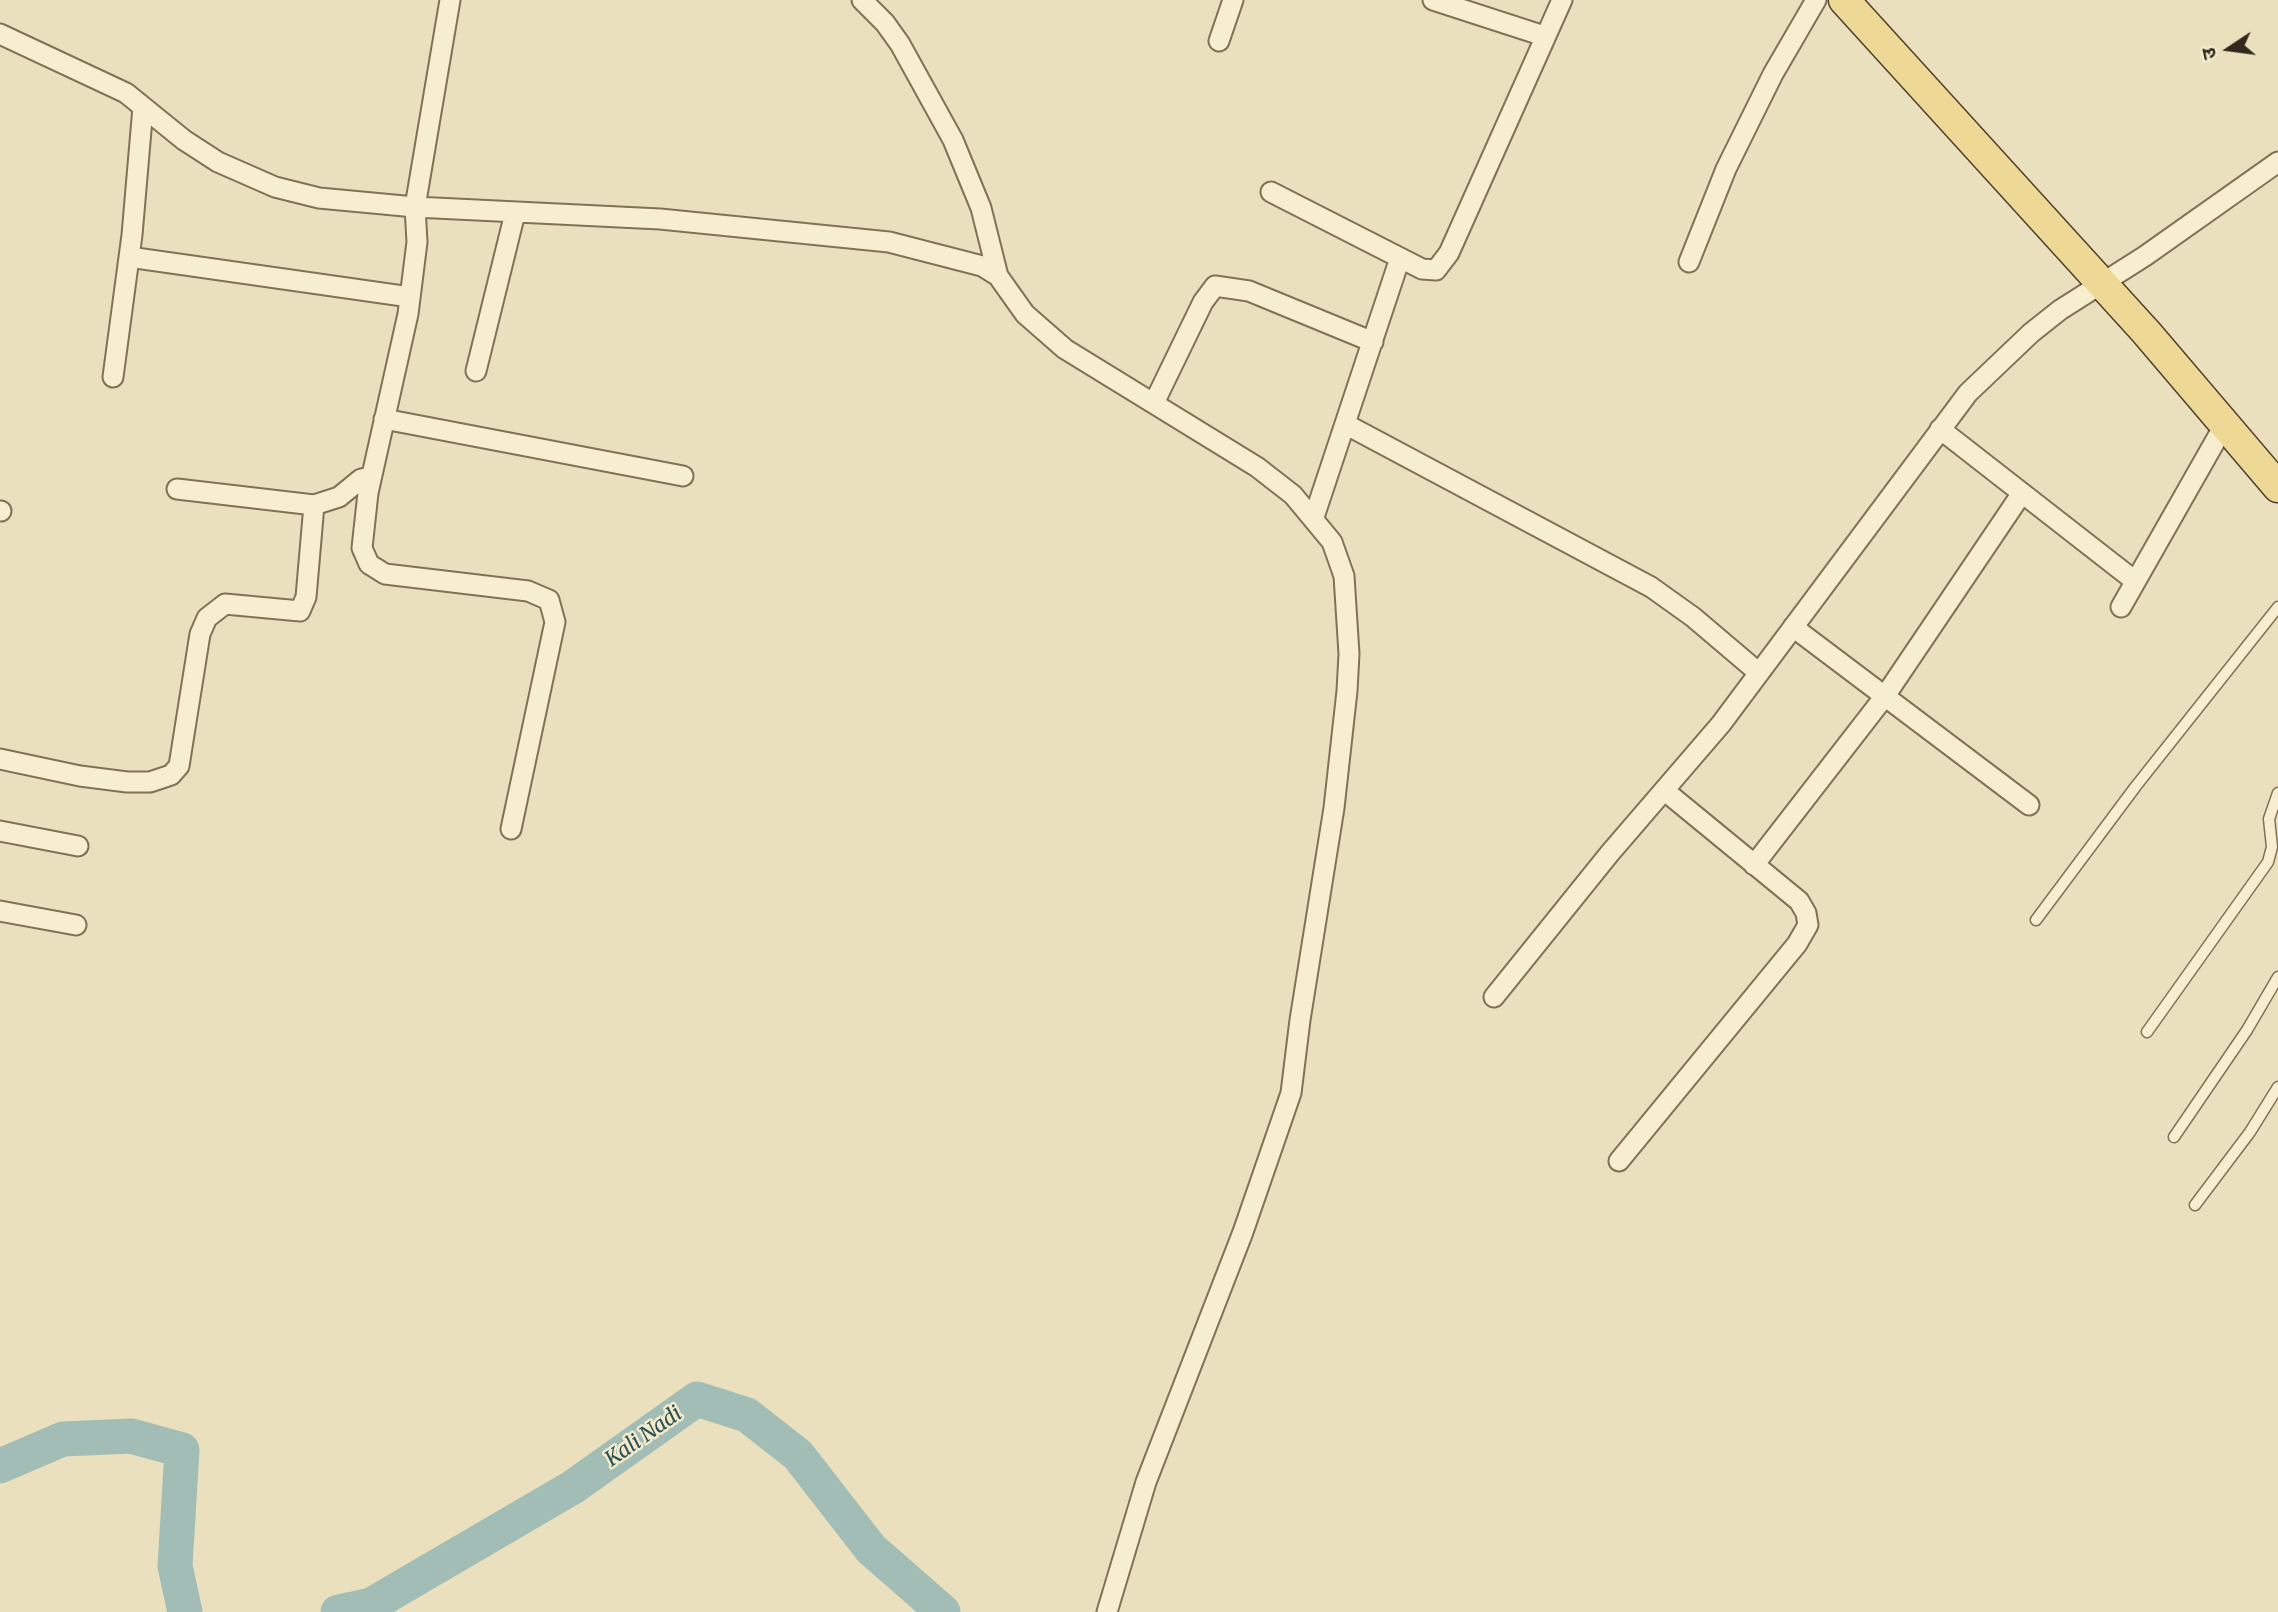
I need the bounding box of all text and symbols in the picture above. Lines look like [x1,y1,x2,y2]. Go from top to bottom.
north arrow [2194,14,2264,84]
text: उ [2196,46,2221,62]
water label: Kali Nadi [601,1401,687,1473]

